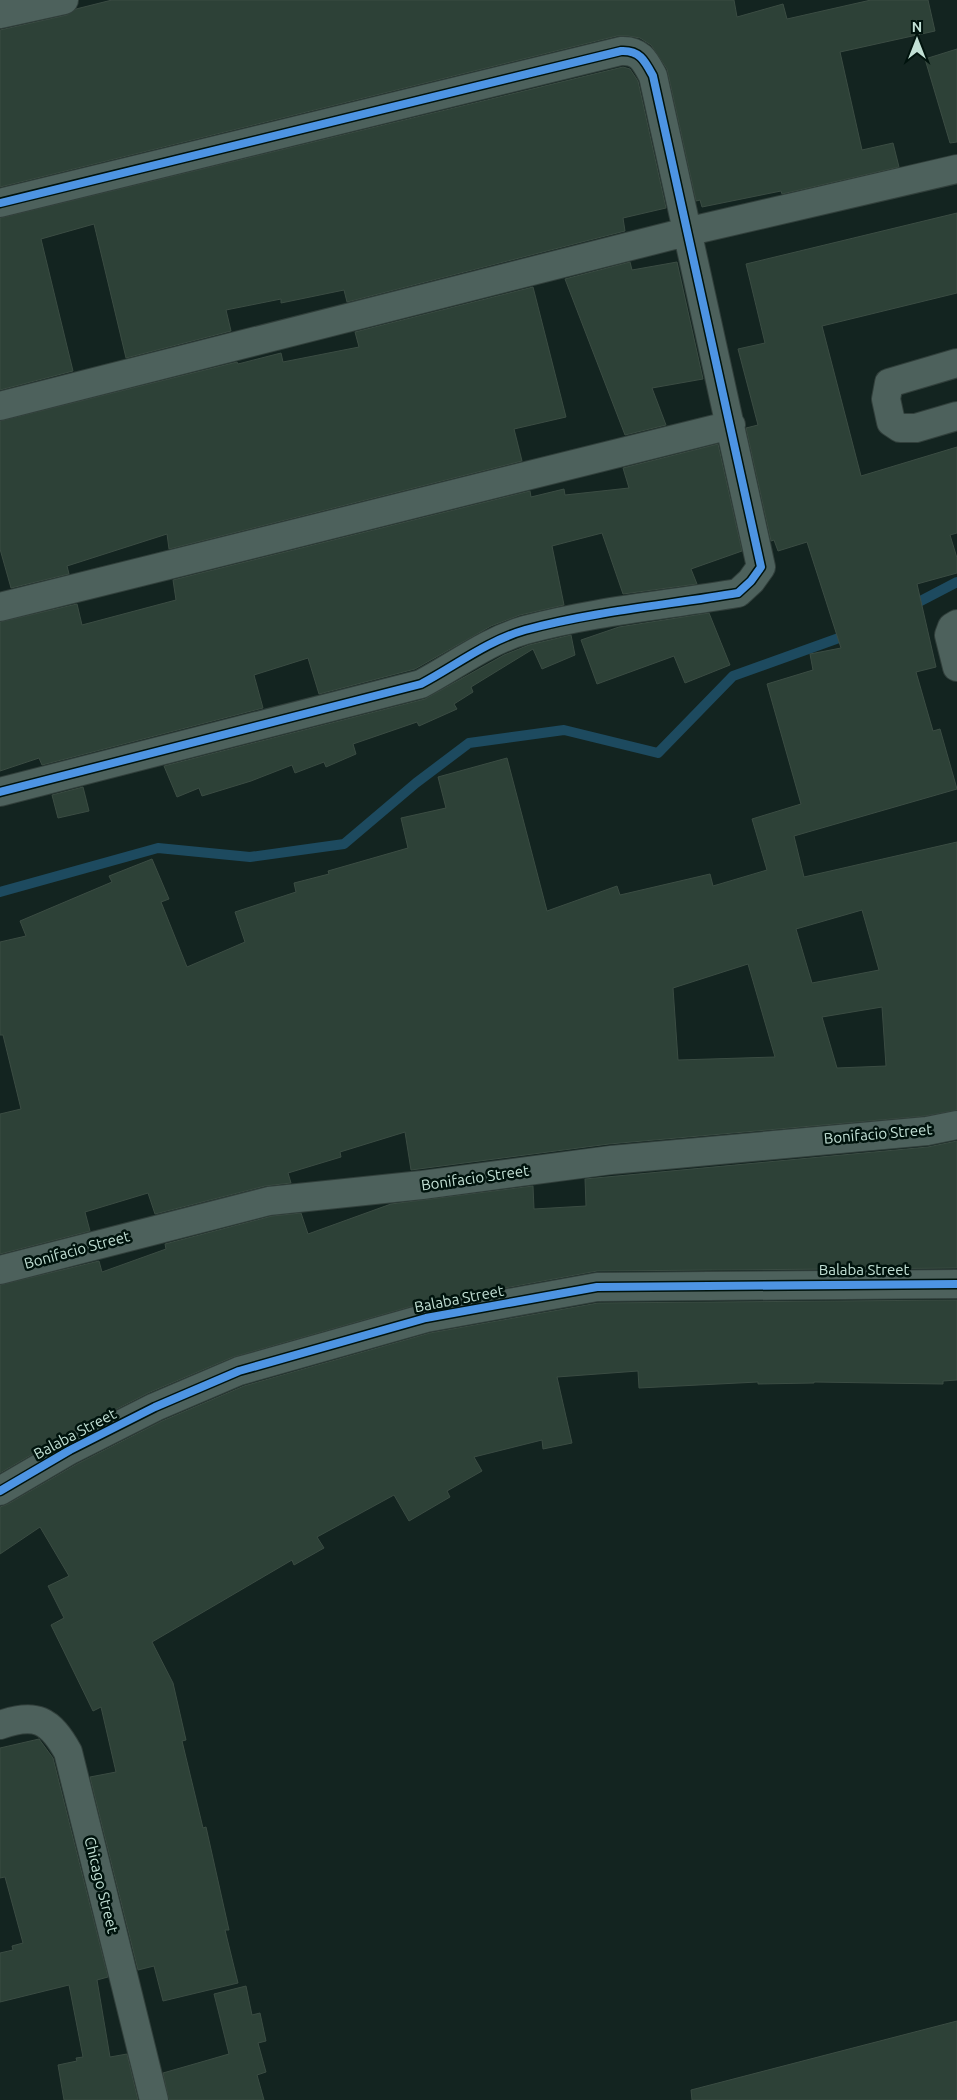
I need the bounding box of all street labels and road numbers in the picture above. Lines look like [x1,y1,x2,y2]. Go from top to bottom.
street label: Bonifacio Street [823,1120,933,1147]
street label: Bonifacio Street [420,1162,530,1193]
street label: Bonifacio Street [22,1227,132,1272]
street label: Balaba Street [819,1261,909,1278]
street label: Balaba Street [413,1281,505,1316]
street label: Balaba Street [31,1405,119,1462]
street label: Chicago Street [81,1835,122,1935]

